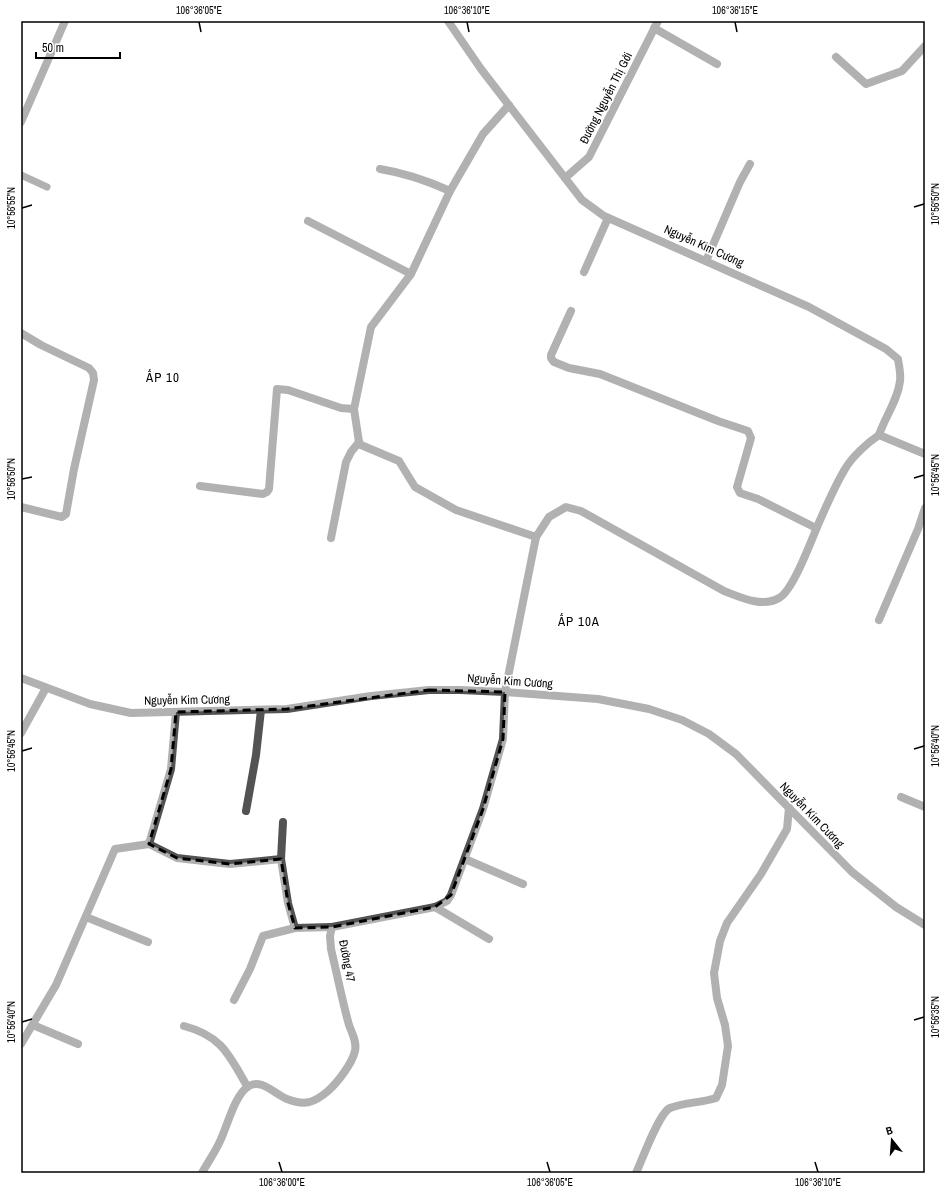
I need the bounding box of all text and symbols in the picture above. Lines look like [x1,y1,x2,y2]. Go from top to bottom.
text: 106°36'05"E [176,4,222,17]
text: 106°36'10"E [444,4,490,17]
text: 106°36'15"E [712,4,758,17]
scale bar [36,34,120,60]
text: 50 m [42,40,64,56]
street label: Đường Nguyễn Thị Gởi [576,49,636,147]
text: 10°56'50"N [929,183,942,225]
text: 10°56'55"N [5,187,18,229]
street label: Nguyễn Kim Cương [662,221,747,271]
district label: ẤP 10 [145,368,180,386]
text: 10°56'45"N [929,454,942,496]
text: 10°56'50"N [5,458,18,500]
district label: ẤP 10A [557,612,600,630]
street label: Nguyễn Kim Cương [467,670,554,692]
street label: Nguyễn Kim Cương [144,691,231,709]
text: 10°56'40"N [929,725,942,767]
text: 10°56'45"N [5,730,18,772]
street label: Nguyễn Kim Cương [776,779,848,852]
street label: Đường 47 [335,939,359,984]
text: 10°56'35"N [929,996,942,1038]
text: 10°56'40"N [5,1001,18,1043]
north arrow [872,1120,912,1160]
text: B [884,1123,895,1138]
text: 106°36'00"E [259,1176,305,1189]
text: 106°36'05"E [527,1176,573,1189]
text: 106°36'10"E [795,1176,841,1189]

